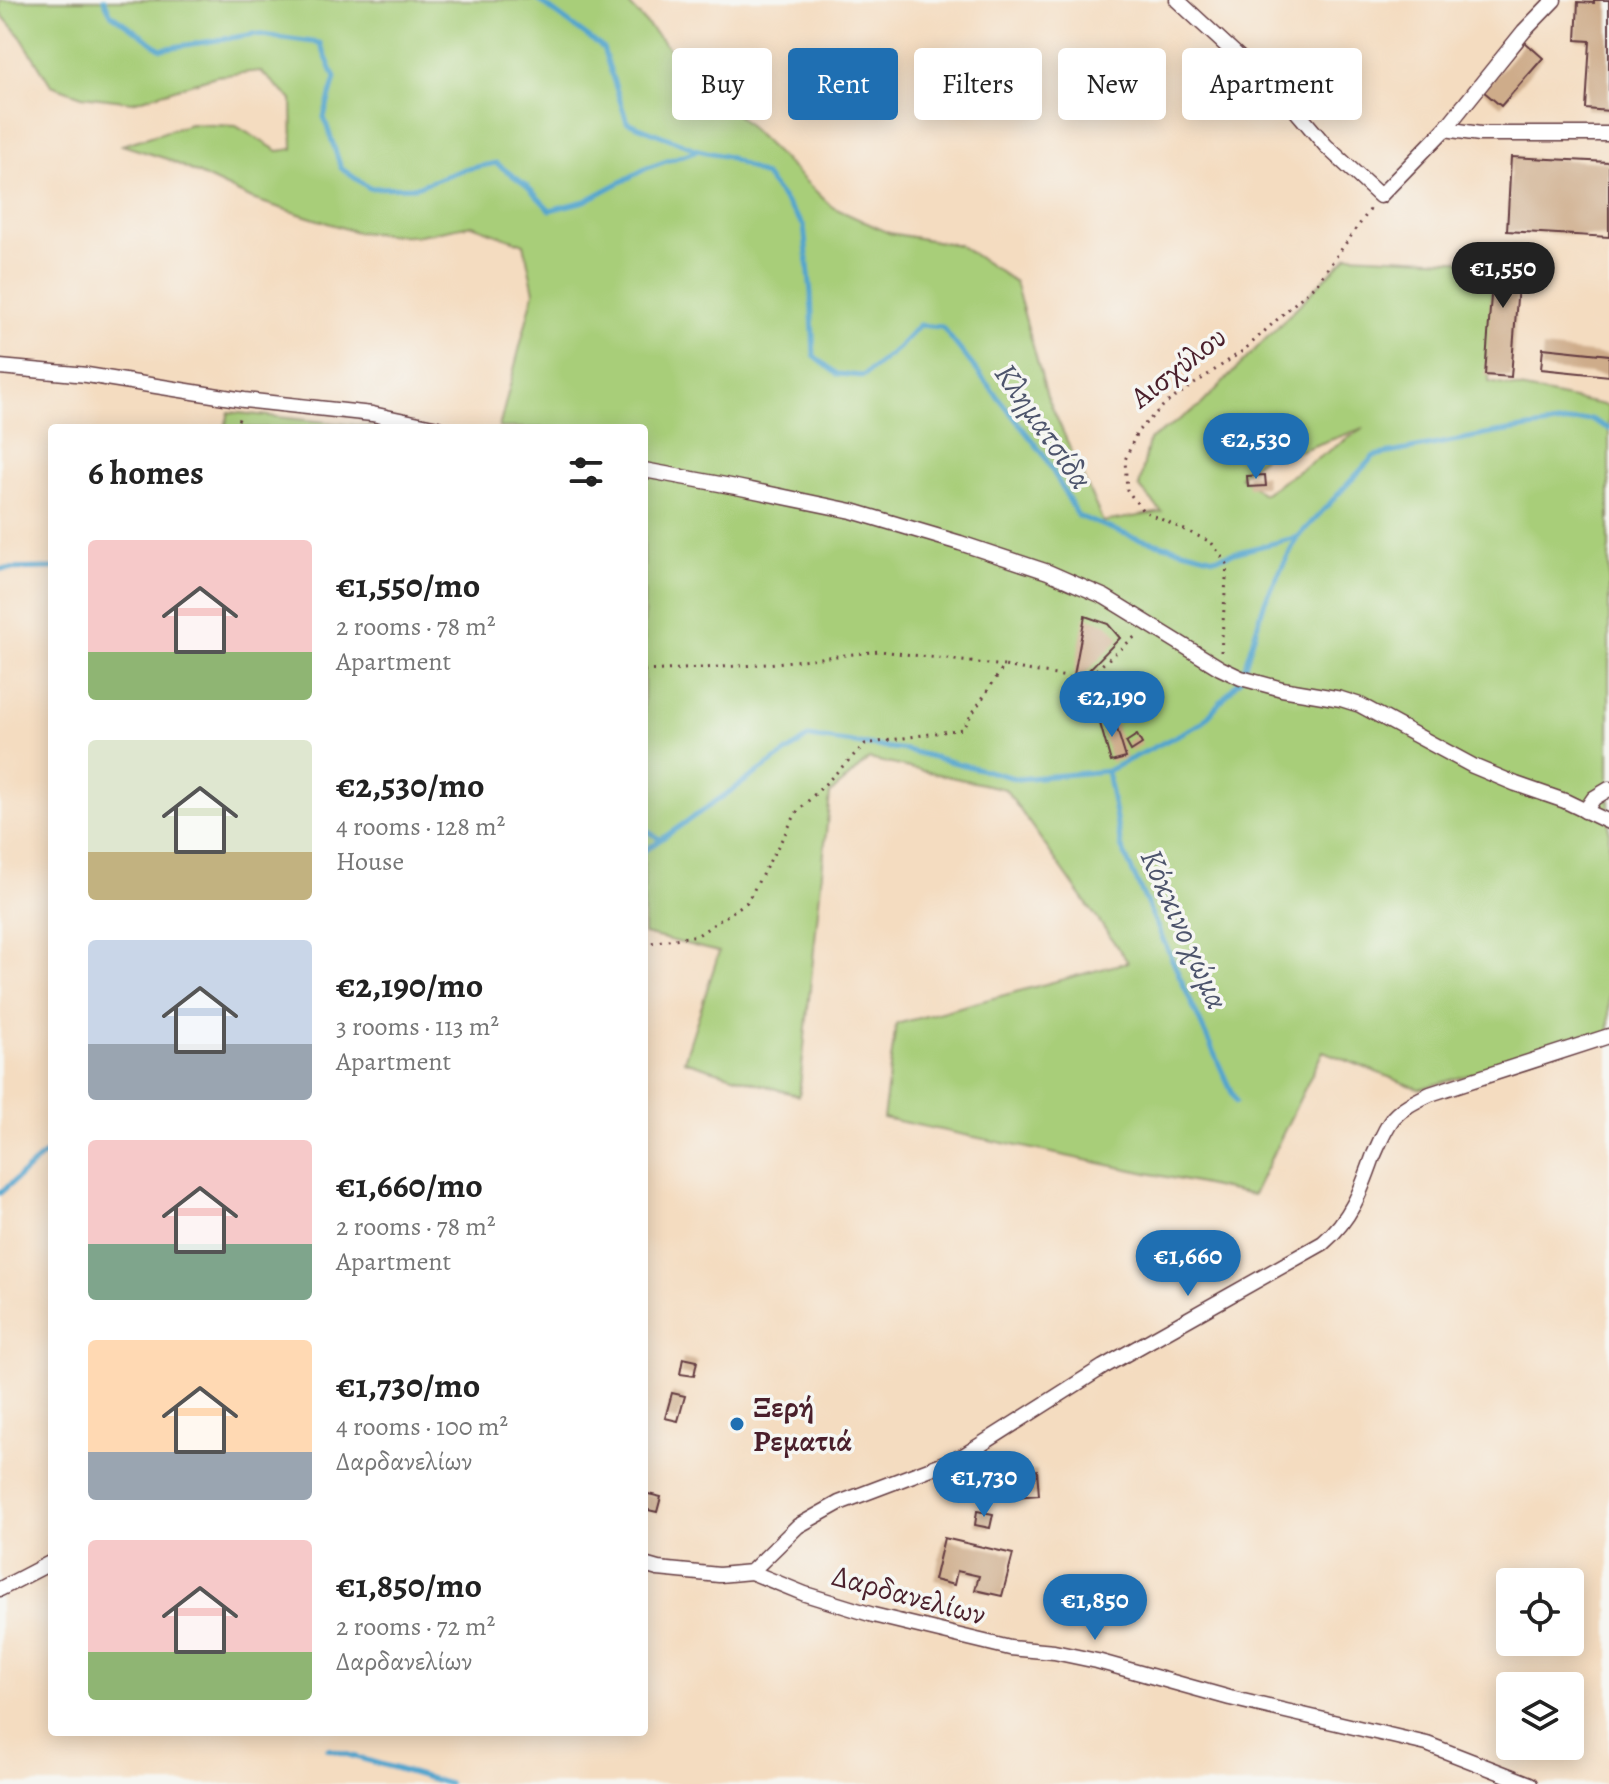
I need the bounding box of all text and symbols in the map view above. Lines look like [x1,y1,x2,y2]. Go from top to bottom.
chip: Buy [672,48,772,120]
chip: Rent [788,48,898,120]
chip: Filters [914,48,1042,120]
chip: New [1058,48,1166,120]
chip: Apartment [1182,48,1362,120]
pin: €1,550 [1438,242,1568,310]
text: €1,550 [1470,250,1536,285]
street label: Αισχύλου [1121,317,1234,418]
water label: Κληματσίδα [984,354,1104,498]
pin: €2,530 [1191,413,1321,481]
text: €2,530 [1221,421,1291,456]
text: 6 homes [88,449,204,496]
icon: filters [564,450,608,494]
text: €1,550/mo [336,562,480,609]
icon: home [152,572,248,668]
text: 2 rooms · 78 m² [336,609,495,644]
text: Apartment [336,644,451,679]
pin: €2,190 [1047,671,1177,739]
text: €2,190 [1078,679,1146,714]
text: €2,530/mo [336,762,485,809]
icon: home [152,772,248,868]
text: 4 rooms · 128 m² [336,809,505,844]
water label: Κόκκινο χώμα [1130,842,1240,1016]
text: House [336,844,404,879]
text: €2,190/mo [336,962,483,1009]
icon: home [152,972,248,1068]
text: 3 rooms · 113 m² [336,1009,499,1044]
text: Apartment [336,1044,451,1079]
text: €1,660/mo [336,1162,483,1209]
icon: home [152,1172,248,1268]
text: 2 rooms · 78 m² [336,1209,495,1244]
pin: €1,660 [1123,1230,1253,1298]
text: €1,660 [1154,1238,1222,1273]
text: Apartment [336,1244,451,1279]
text: €1,730/mo [336,1362,480,1409]
icon: home [152,1372,248,1468]
place label: Ξερή Ρεματιά [753,1387,852,1461]
text: 4 rooms · 100 m² [336,1409,508,1444]
marker: Ξερή Ρεματιά [728,1415,746,1433]
text: Δαρδανελίων [336,1444,472,1479]
pin: €1,730 [919,1451,1049,1519]
text: €1,730 [951,1459,1017,1494]
street label: Δαρδανελίων [828,1555,990,1635]
text: €1,850/mo [336,1562,482,1609]
map controls [1496,1568,1584,1760]
button: locate [1496,1568,1584,1656]
icon: home [152,1572,248,1668]
pin: €1,850 [1030,1574,1160,1642]
text: €1,850 [1061,1582,1129,1617]
text: 2 rooms · 72 m² [336,1609,495,1644]
text: Δαρδανελίων [336,1644,472,1679]
button: layers [1496,1672,1584,1760]

